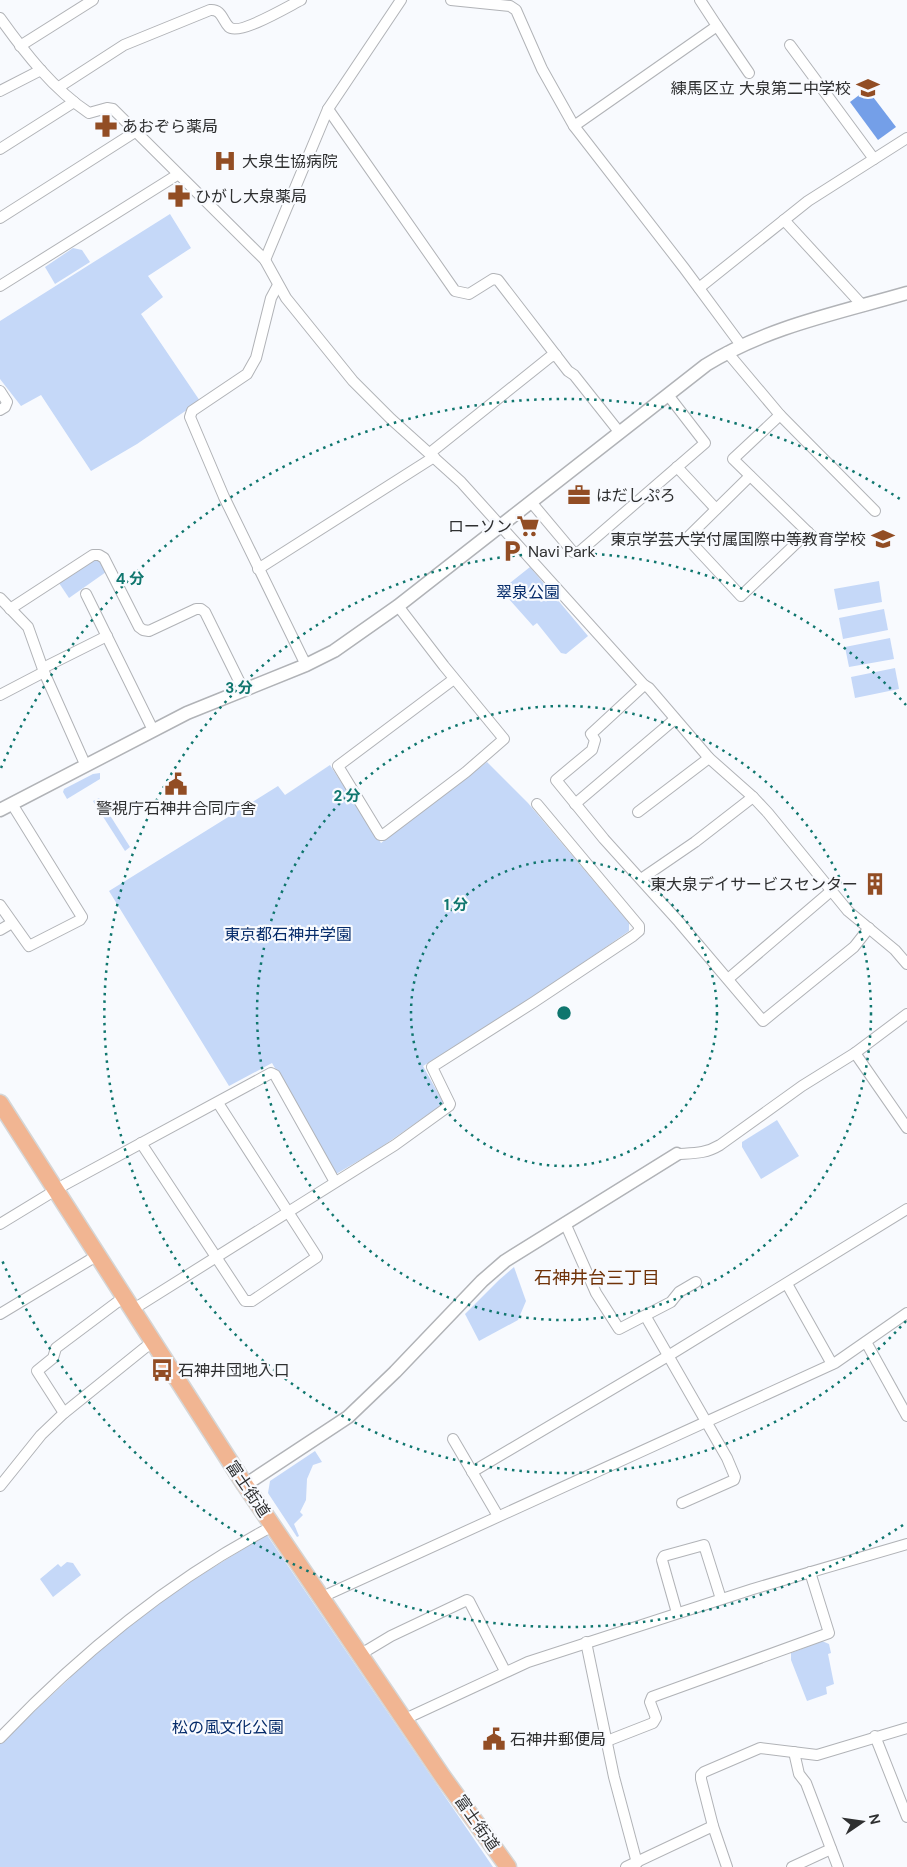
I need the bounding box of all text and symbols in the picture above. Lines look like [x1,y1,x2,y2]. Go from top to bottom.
school or university icon: 練馬区立 大泉第二中学校 [855,75,881,101]
place label: 練馬区立 大泉第二中学校 [671,78,851,99]
pharmacy icon: あおぞら薬局 [93,113,119,139]
place label: あおぞら薬局 [122,116,218,137]
hospital icon: 大泉生協病院 [212,148,238,174]
place label: 大泉生協病院 [242,151,338,172]
pharmacy icon: ひがし大泉薬局 [166,183,192,209]
place label: ひがし大泉薬局 [195,186,307,207]
office icon: はだしぷろ [566,482,592,508]
place label: はだしぷろ [596,485,676,506]
supermarket icon: ローソン [515,513,541,539]
place label: ローソン [448,516,512,537]
school or university icon: 東京学芸大学付属国際中等教育学校 [870,526,896,552]
place label: 東京学芸大学付属国際中等教育学校 [610,529,866,550]
parking icon: Navi Park [499,538,525,564]
place label: Navi Park [528,541,596,562]
text: 4 分 [116,569,144,589]
park label: 翠泉公園 [496,582,560,603]
text: 3 分 [225,678,253,698]
public building icon: 警視庁石神井合同庁舎 [163,771,189,797]
text: 2 分 [333,786,361,806]
place label: 警視庁石神井合同庁舎 [96,798,256,819]
building icon: 東大泉デイサービスセンター [862,871,888,897]
place label: 東大泉デイサービスセンター [650,874,858,895]
text: 1 分 [444,895,468,915]
park label: 東京都石神井学園 [224,924,352,945]
centre of rings [555,1004,573,1022]
district label: 石神井台三丁目 [534,1266,660,1290]
bus stop icon: 石神井団地入口 [149,1357,175,1383]
place label: 石神井団地入口 [178,1360,290,1381]
street label: 富士街道 [221,1457,275,1521]
park label: 松の風文化公園 [172,1717,284,1738]
public building icon: 石神井郵便局 [481,1726,507,1752]
place label: 石神井郵便局 [510,1729,606,1750]
street label: 富士街道 [450,1791,504,1855]
north arrow [837,1797,887,1847]
text: N [865,1812,885,1826]

